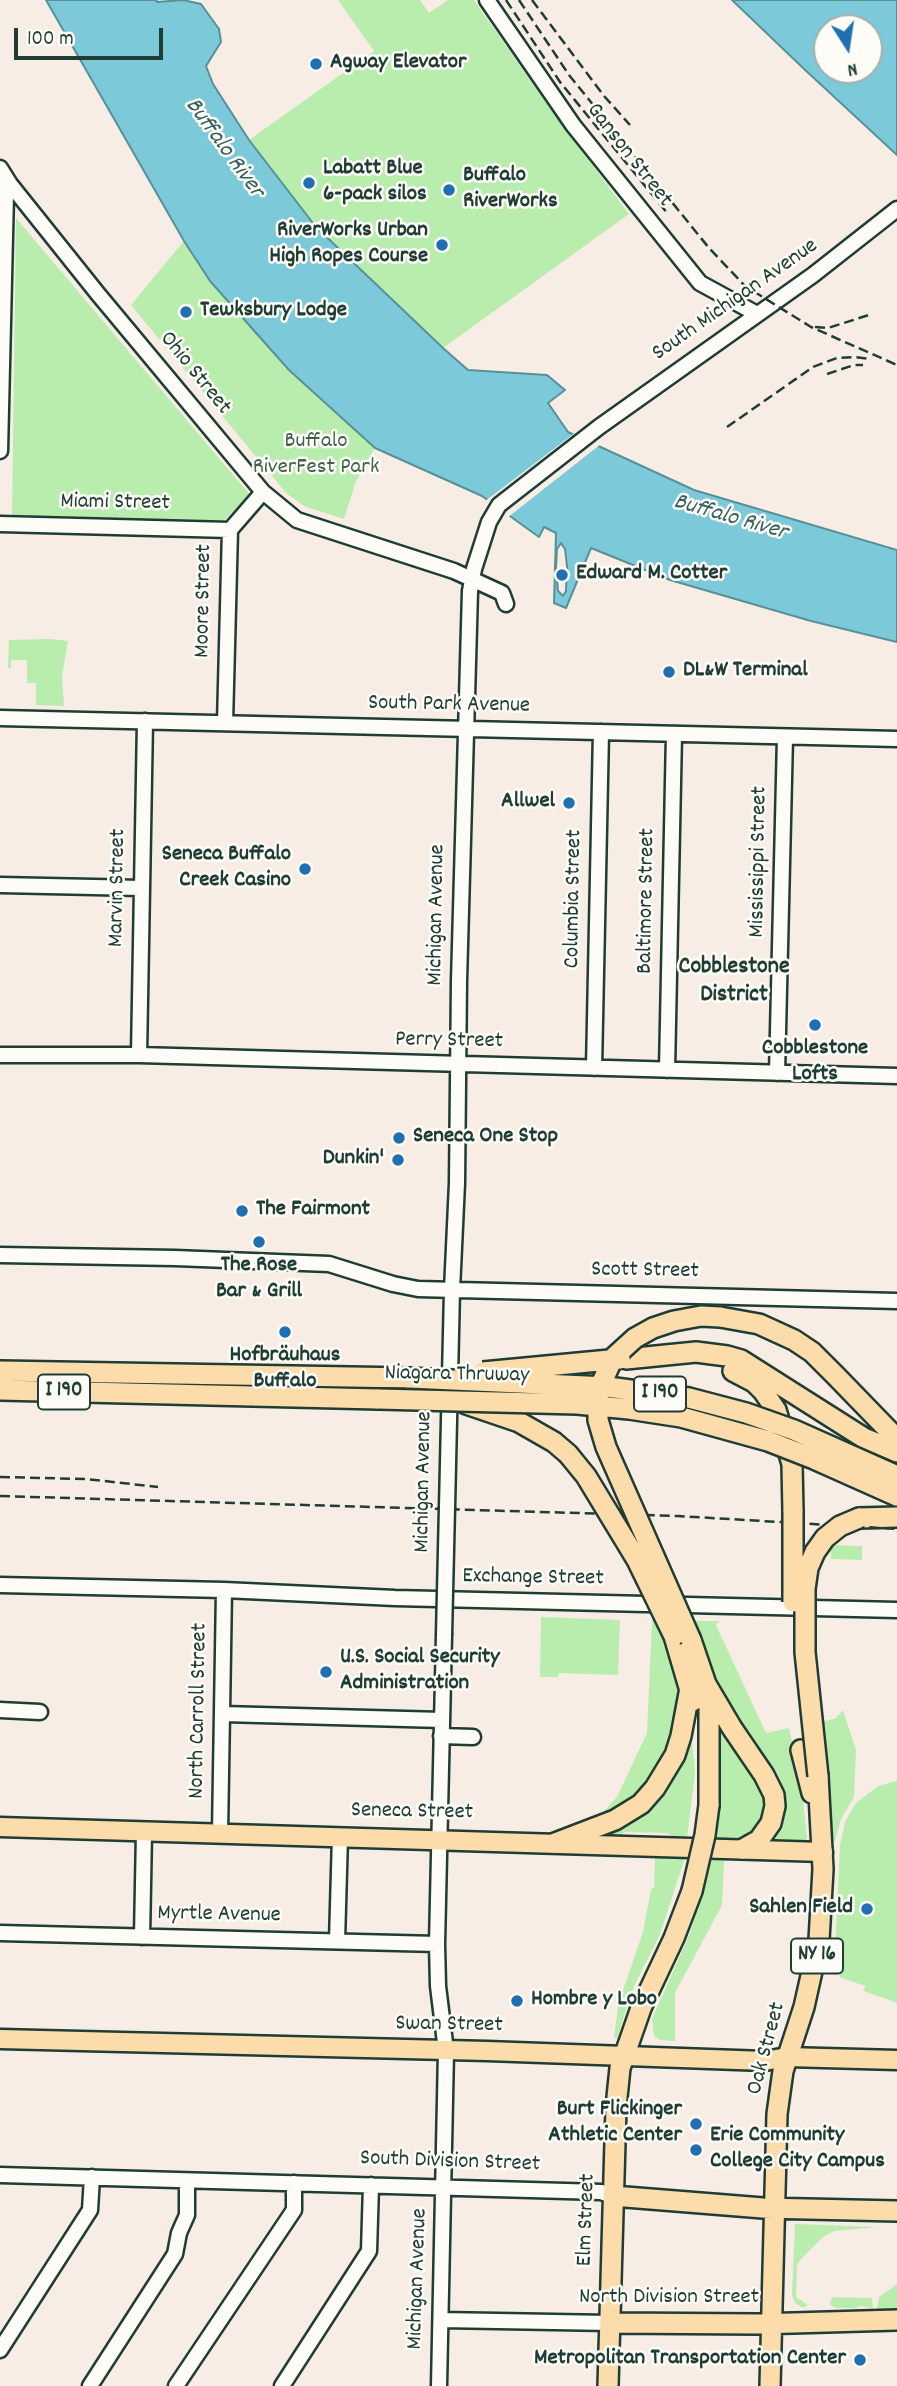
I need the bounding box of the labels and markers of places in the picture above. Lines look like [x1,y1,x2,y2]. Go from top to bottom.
place label: Agway Elevator [330,50,466,78]
marker: Agway Elevator [308,56,324,72]
place label: Labatt Blue 6-pack silos [323,156,427,210]
place label: Buffalo RiverWorks [463,163,558,217]
marker: Labatt Blue 6-pack silos [301,175,317,191]
marker: Buffalo RiverWorks [441,182,457,198]
place label: RiverWorks Urban High Ropes Course [269,218,428,272]
marker: RiverWorks Urban High Ropes Course [434,237,450,253]
place label: Tewksbury Lodge [200,298,347,326]
marker: Tewksbury Lodge [178,304,194,320]
place label: Edward M. Cotter [576,561,727,589]
marker: Edward M. Cotter [554,567,570,583]
place label: DL&W Terminal [683,658,808,686]
marker: DL&W Terminal [661,664,677,680]
place label: Allwel [501,789,555,817]
marker: Allwel [561,795,577,811]
place label: Seneca Buffalo Creek Casino [162,842,291,896]
marker: Seneca Buffalo Creek Casino [297,861,313,877]
marker: Cobblestone Lofts [807,1017,823,1033]
place label: Cobblestone Lofts [762,1036,868,1090]
place label: Seneca One Stop [413,1124,558,1152]
marker: Seneca One Stop [391,1130,407,1146]
place label: Dunkin' [323,1146,384,1174]
marker: Dunkin' [390,1152,406,1168]
place label: The Fairmont [256,1197,370,1225]
marker: The Fairmont [234,1203,250,1219]
marker: The Rose Bar & Grill [251,1234,267,1250]
place label: The Rose Bar & Grill [216,1253,302,1307]
marker: Hofbräuhaus Buffalo [277,1324,293,1340]
place label: Hofbräuhaus Buffalo [230,1343,340,1397]
place label: U.S. Social Security Administration [340,1645,499,1699]
marker: U.S. Social Security Administration [318,1664,334,1680]
place label: Sahlen Field [749,1895,853,1923]
marker: Sahlen Field [859,1901,875,1917]
place label: Hombre y Lobo [531,1987,657,2015]
marker: Hombre y Lobo [509,1993,525,2009]
place label: Burt Flickinger Athletic Center [548,2097,682,2151]
marker: Burt Flickinger Athletic Center [688,2116,704,2132]
place label: Erie Community College City Campus [710,2123,885,2177]
marker: Erie Community College City Campus [688,2142,704,2158]
place label: Metropolitan Transportation Center [534,2346,846,2374]
marker: Metropolitan Transportation Center [852,2352,868,2368]

